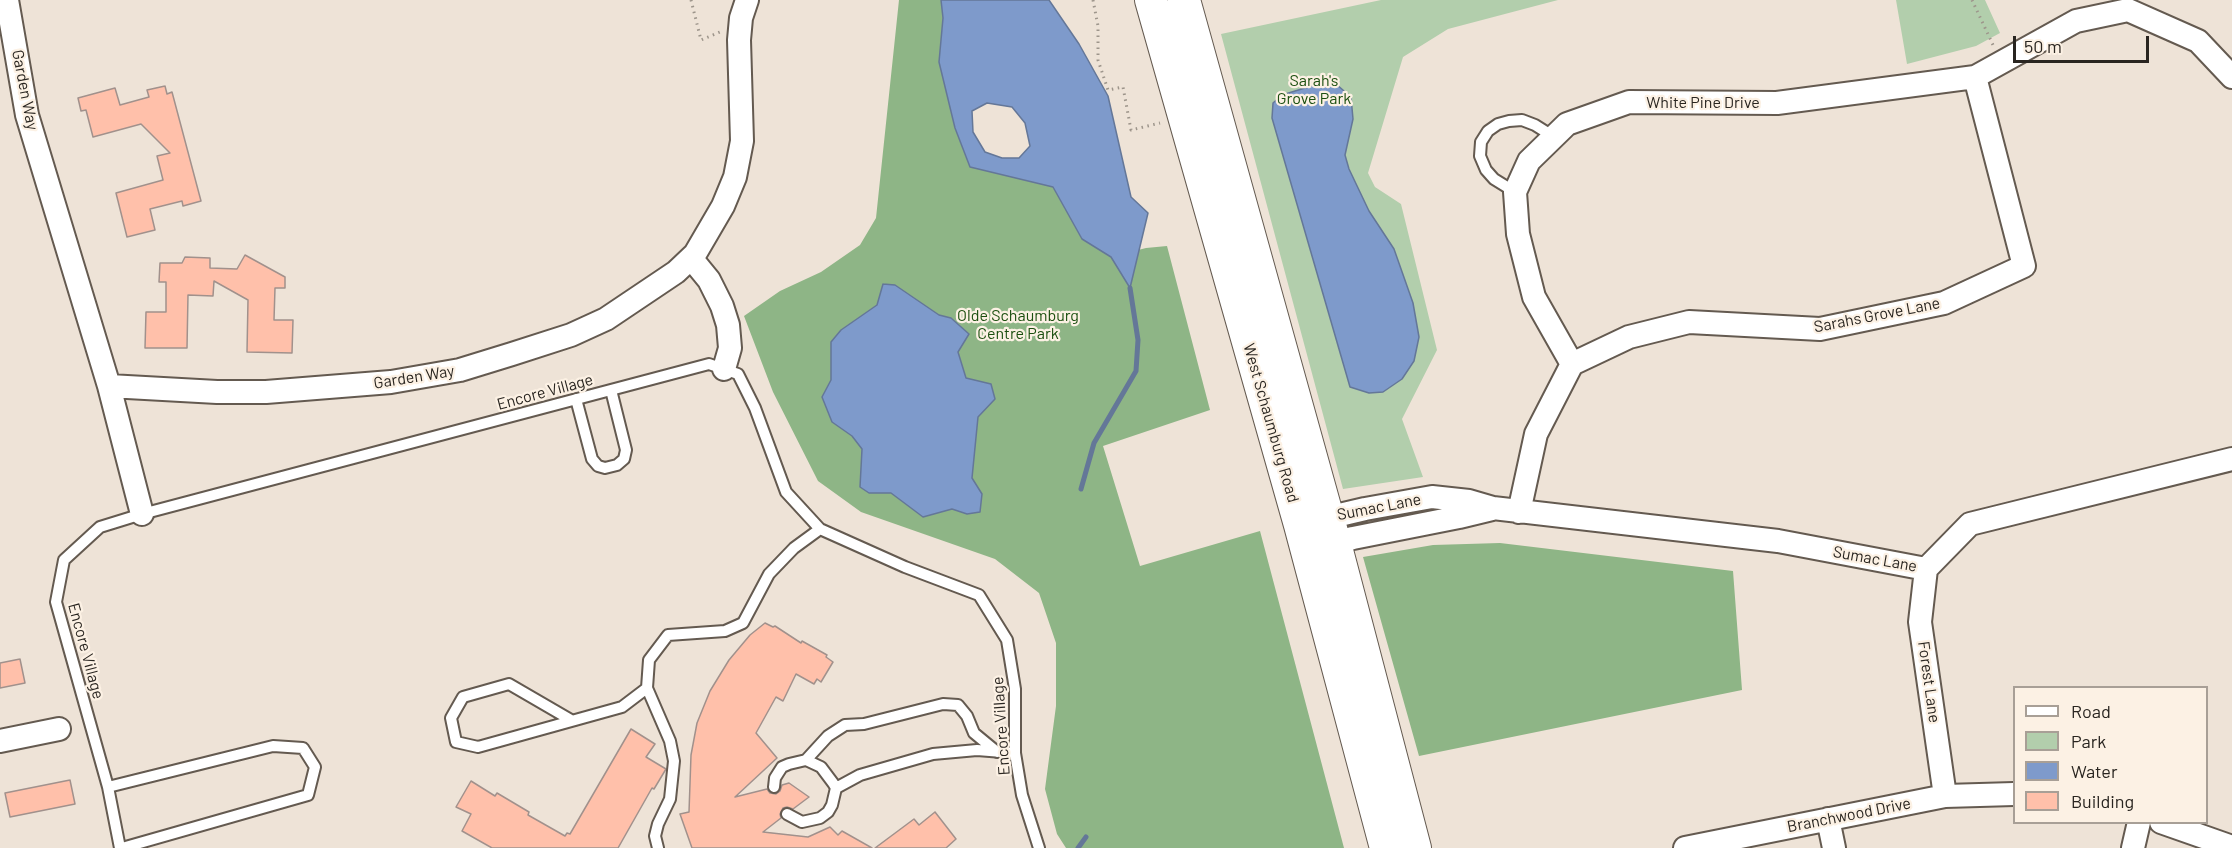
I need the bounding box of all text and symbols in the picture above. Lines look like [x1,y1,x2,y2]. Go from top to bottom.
scale bar [2016,24,2152,62]
text: 50 m [2024,35,2062,57]
street label: Garden Way [8,48,42,132]
park label: Sarah's Grove Park [1277,71,1351,109]
street label: White Pine Drive [1646,93,1760,113]
street label: Sarahs Grove Lane [1812,293,1942,337]
park label: Olde Schaumburg Centre Park [957,306,1079,344]
street label: West Schaumburg Road [1239,341,1303,505]
street label: Garden Way [372,361,456,393]
street label: Encore Village [495,370,595,414]
street label: Sumac Lane [1335,489,1423,525]
street label: Sumac Lane [1831,542,1919,576]
street label: Encore Village [64,601,108,701]
street label: Forest Lane [1914,640,1944,724]
street label: Encore Village [988,676,1014,776]
legend [2013,686,2208,824]
text: Road [2071,700,2111,722]
text: Park [2071,730,2106,752]
text: Water [2071,760,2118,782]
text: Building [2071,790,2134,812]
street label: Branchwood Drive [1786,794,1912,836]

